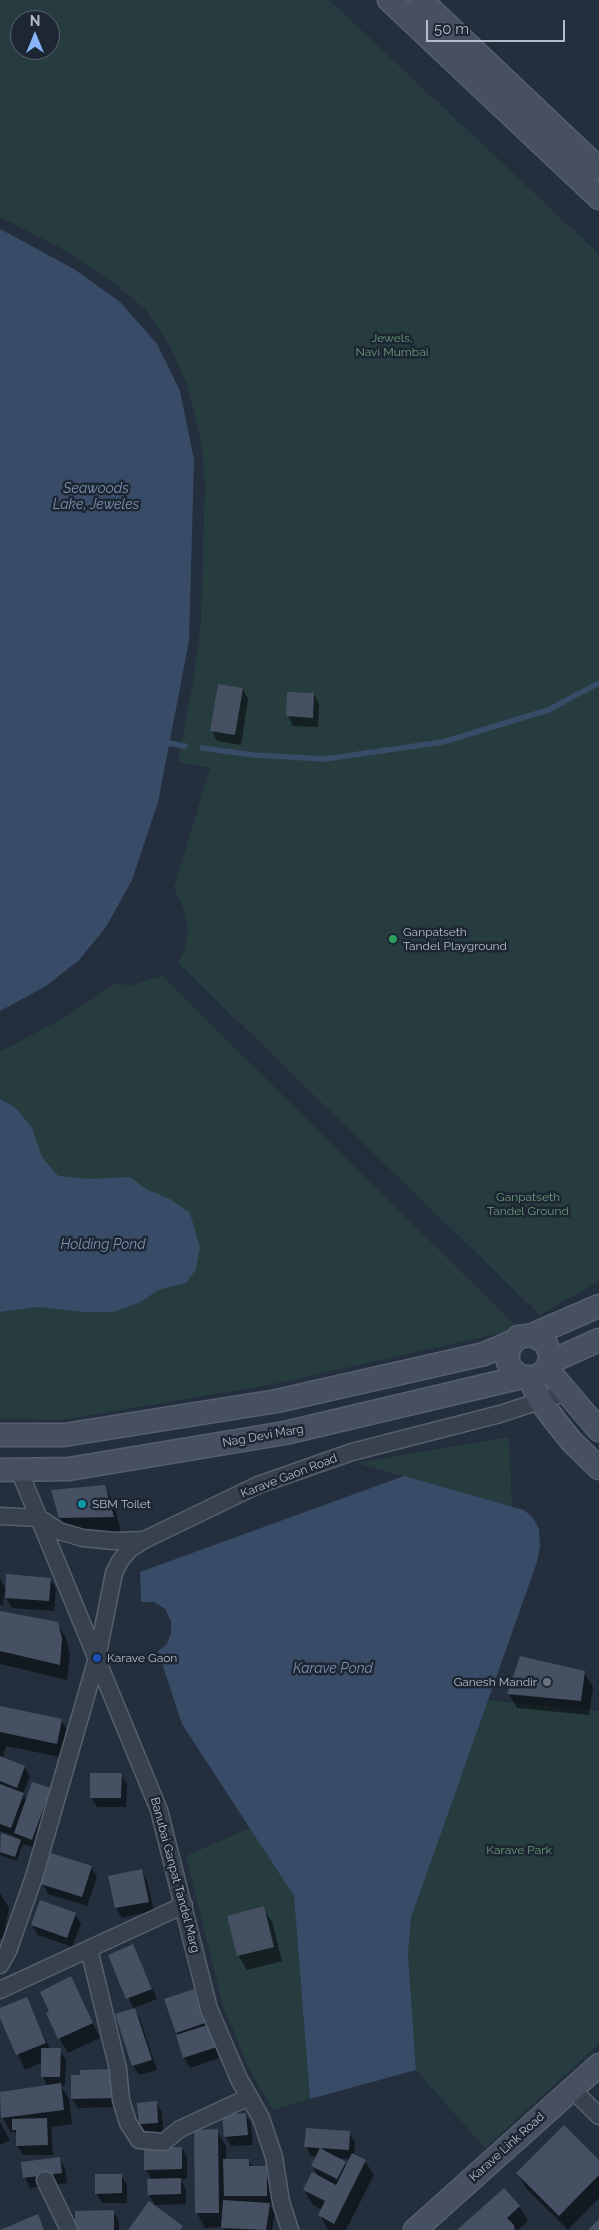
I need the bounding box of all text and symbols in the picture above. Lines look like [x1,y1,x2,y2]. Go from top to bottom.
north arrow [10,10,60,60]
scale bar [429,10,568,42]
text: N [30,13,40,29]
text: 50 m [434,20,469,38]
park label: Jewels, Navi Mumbai [356,331,428,359]
water label: Seawoods Lake, Jeweles [53,481,139,514]
place label: Ganpatseth Tandel Playground [403,925,507,953]
marker: Ganpatseth Tandel Playground [387,933,399,945]
park label: Ganpatseth Tandel Ground [487,1190,569,1218]
water label: Holding Pond [61,1237,145,1253]
street label: Nag Devi Marg [221,1422,305,1450]
street label: Karave Gaon Road [239,1451,339,1501]
place label: SBM Toilet [92,1497,151,1511]
marker: SBM Toilet [76,1498,88,1510]
place label: Karave Gaon [107,1651,177,1665]
marker: Karave Gaon [91,1652,103,1664]
water label: Karave Pond [293,1661,373,1677]
place label: Ganesh Mandir [454,1675,537,1689]
marker: Ganesh Mandir [541,1676,553,1688]
street label: Banubai Ganpat Tandel Marg [147,1796,203,1954]
park label: Karave Park [486,1843,552,1857]
street label: Karave Link Road [467,2110,547,2184]

